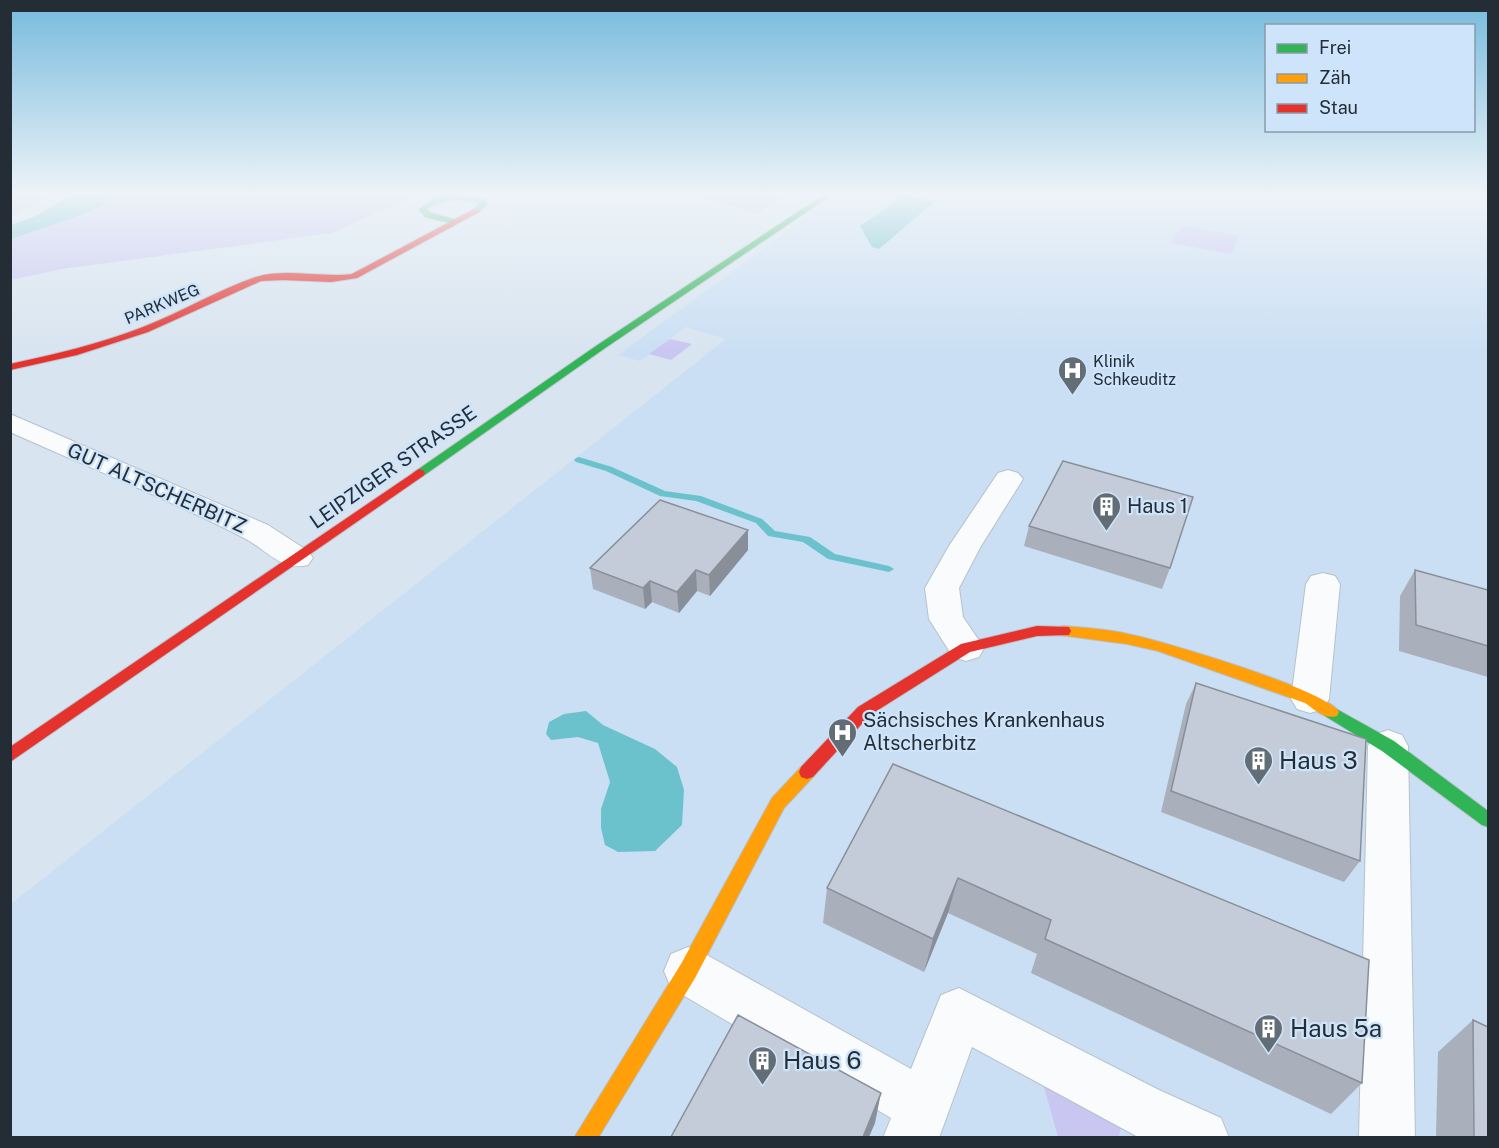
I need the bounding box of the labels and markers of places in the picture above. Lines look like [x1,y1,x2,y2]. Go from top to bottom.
place label: Klinik Schkeuditz [1093,352,1176,389]
hospital icon: Klinik Schkeuditz [1056,354,1088,396]
building icon: Haus 1 [1090,490,1122,532]
place label: Haus 1 [1127,494,1188,518]
place label: Sächsisches Krankenhaus Altscherbitz [863,708,1105,755]
hospital icon: Sächsisches Krankenhaus Altscherbitz [826,716,858,758]
building icon: Haus 3 [1242,744,1274,786]
place label: Haus 3 [1279,746,1358,774]
building icon: Haus 5a [1253,1012,1285,1054]
place label: Haus 5a [1290,1014,1382,1042]
building icon: Haus 6 [746,1044,778,1086]
place label: Haus 6 [783,1046,861,1074]

